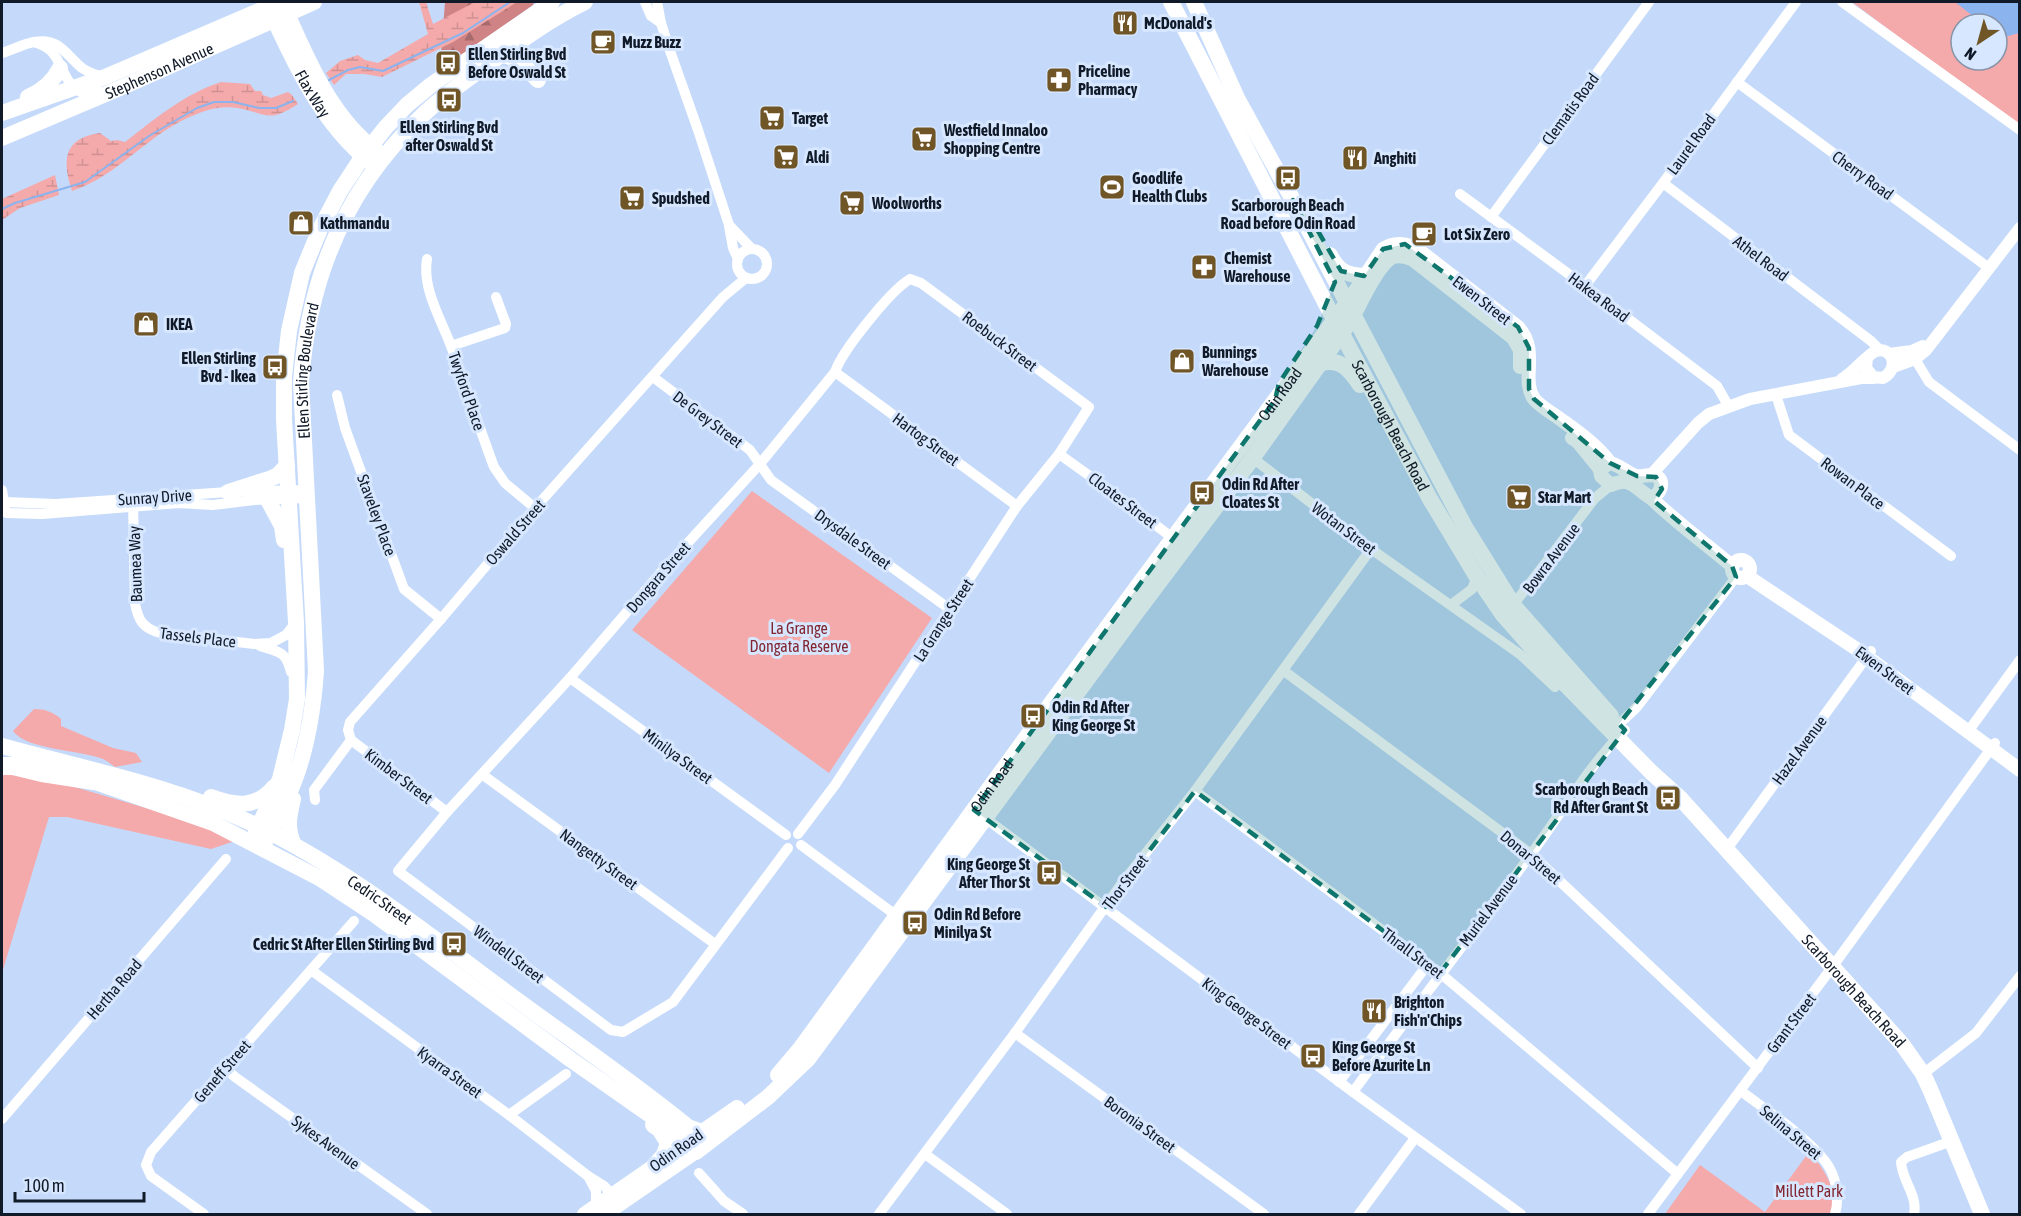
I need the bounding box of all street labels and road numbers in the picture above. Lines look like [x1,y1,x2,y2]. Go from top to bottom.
street label: Stephenson Avenue [102,39,216,102]
street label: Flax Way [292,67,334,122]
street label: Clematis Road [1538,70,1602,148]
street label: Laurel Road [1663,110,1719,178]
street label: Cherry Road [1828,147,1897,204]
street label: Athel Road [1730,231,1792,285]
street label: Hakea Road [1565,268,1633,326]
street label: Ewen Street [1449,272,1515,328]
street label: Ellen Stirling Boulevard [292,301,322,439]
street label: Roebuck Street [959,307,1041,375]
street label: Twyford Place [444,349,489,433]
street label: Scarborough Beach Road [1349,357,1433,494]
street label: Odin Road [1254,364,1305,424]
street label: De Grey Street [669,387,747,452]
street label: Hartog Street [889,409,963,470]
street label: Rowan Place [1818,453,1888,513]
street label: Cloates Street [1085,468,1161,532]
street label: Staveley Place [353,472,400,558]
street label: Sunray Drive [118,485,193,510]
street label: Oswald Street [482,495,549,568]
street label: Wotan Street [1308,498,1380,558]
street label: Drysdale Street [811,505,895,574]
street label: Bowra Avenue [1519,520,1583,596]
street label: Baumea Way [125,525,146,602]
street label: Dongara Street [623,538,694,617]
street label: La Grange Street [910,575,977,665]
street label: Tassels Place [159,623,237,651]
street label: Ewen Street [1852,642,1918,698]
street label: Hazel Avenue [1768,712,1830,788]
street label: Minilya Street [639,725,716,788]
street label: Kimber Street [362,745,437,807]
street label: Odin Road [966,755,1017,815]
street label: Nangetty Street [556,825,642,894]
street label: Donar Street [1497,826,1565,888]
street label: Thor Street [1099,851,1152,913]
street label: Cedric Street [344,871,416,928]
street label: Muriel Avenue [1455,871,1521,949]
street label: Windell Street [470,922,548,987]
street label: Thrall Street [1379,924,1448,982]
street label: Scarborough Beach Road [1799,931,1909,1051]
street label: Hertha Road [83,955,145,1023]
street label: King George Street [1198,974,1295,1053]
street label: Grant Street [1763,989,1819,1056]
street label: Geneff Street [190,1036,254,1106]
street label: Kyarra Street [414,1043,486,1102]
street label: Boronia Street [1101,1092,1179,1156]
street label: Selina Street [1757,1101,1826,1163]
street label: Sykes Avenue [288,1111,363,1173]
street label: Odin Road [646,1125,706,1175]

